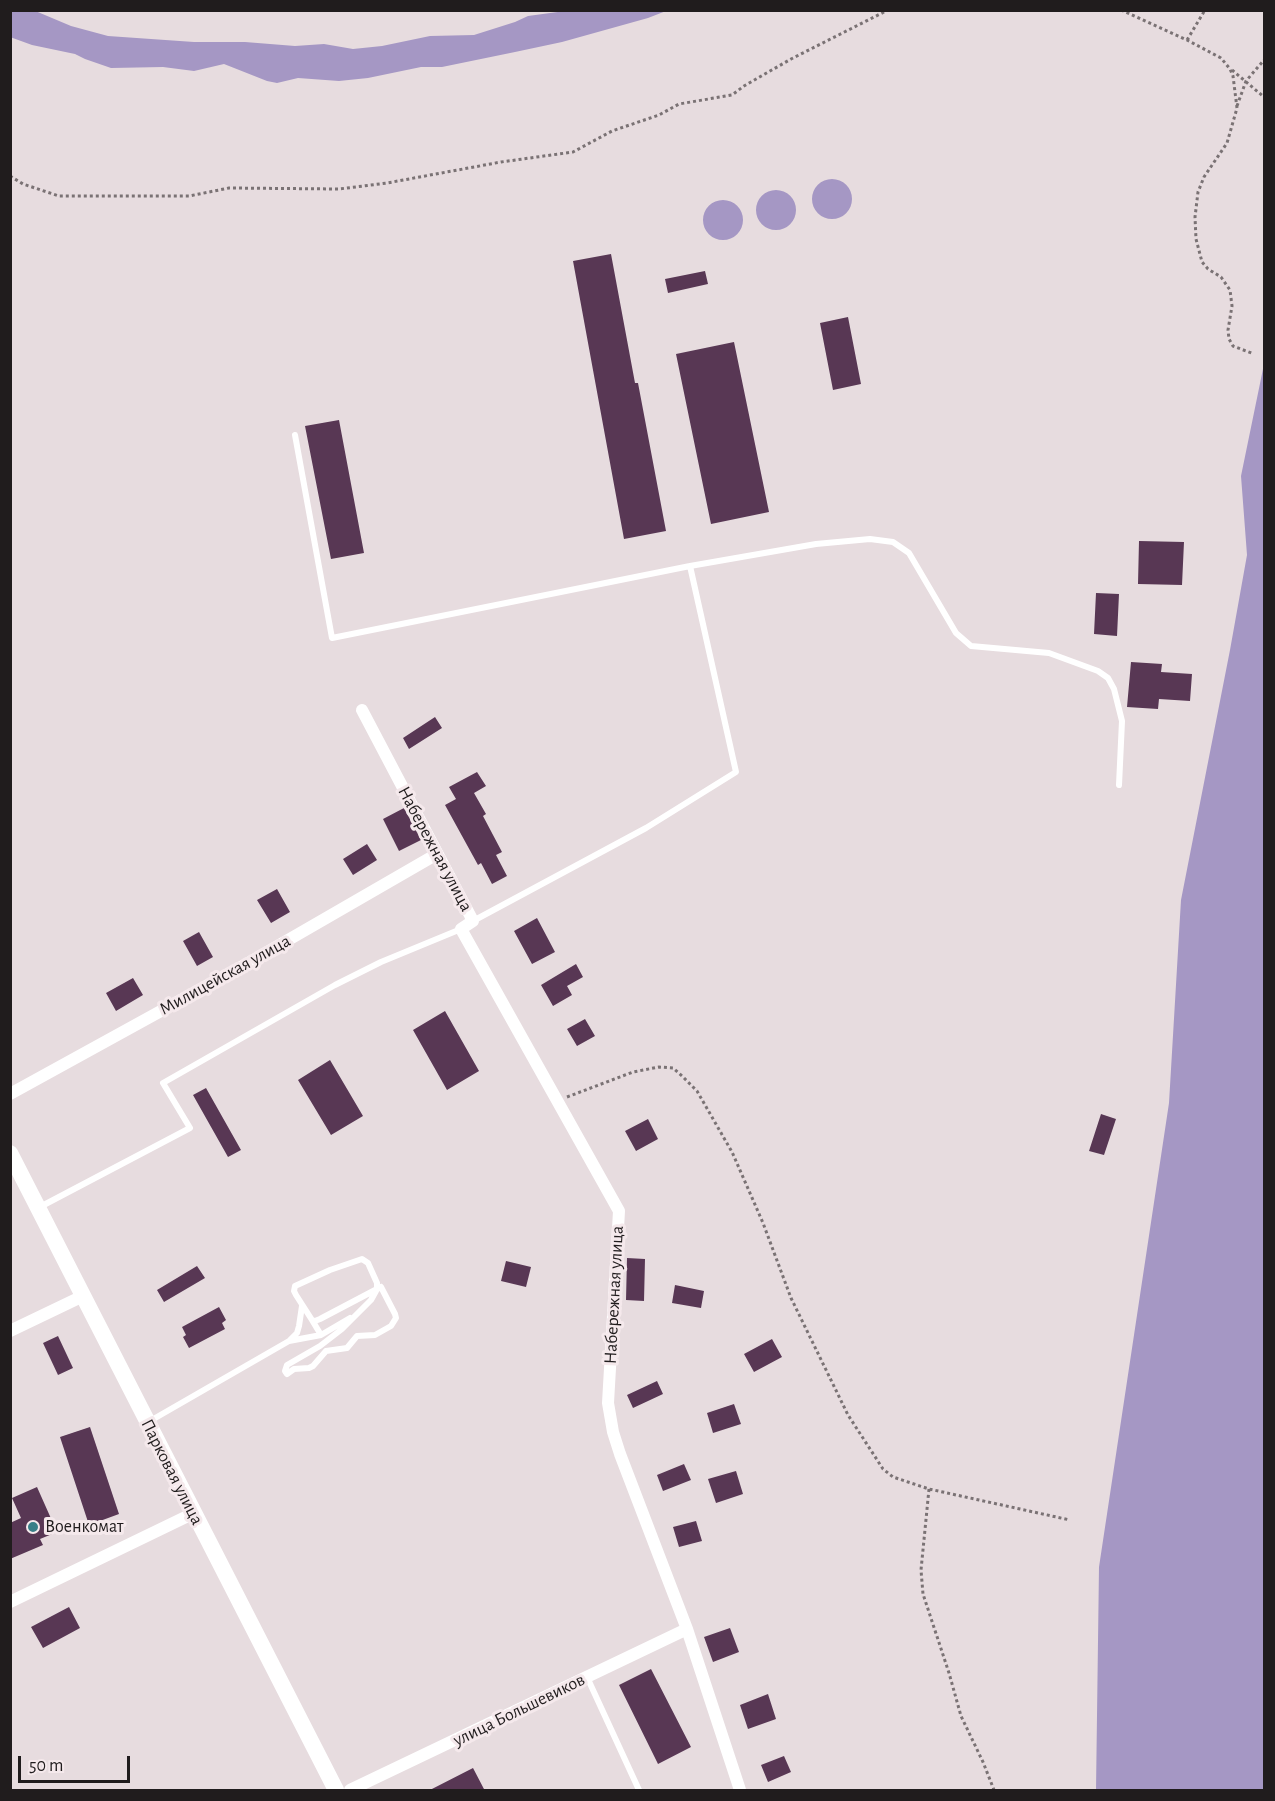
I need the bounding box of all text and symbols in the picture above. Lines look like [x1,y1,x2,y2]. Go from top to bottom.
street label: Набережная улица [393,783,477,915]
street label: Милицейская улица [156,930,294,1020]
street label: Набережная улица [600,1225,628,1365]
street label: Парковая улица [136,1415,208,1529]
place label: Военкомат [45,1516,123,1538]
marker: Военкомат [26,1520,40,1534]
street label: улица Большевиков [450,1669,588,1751]
scale bar [21,1744,134,1782]
text: 50 m [29,1757,63,1775]

